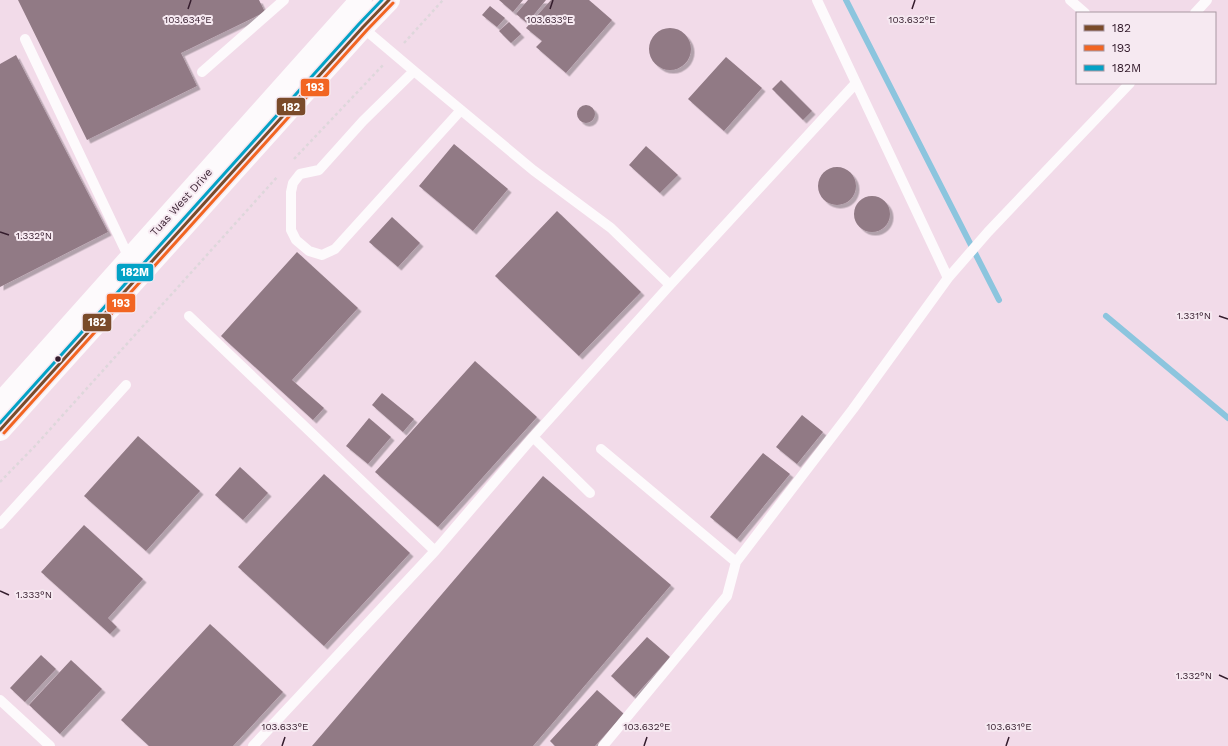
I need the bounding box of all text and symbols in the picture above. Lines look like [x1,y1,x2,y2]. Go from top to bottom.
legend [1076,12,1216,84]
text: 103.634°E [164,14,212,25]
text: 103.633°E [527,14,573,25]
text: 103.632°E [889,14,935,25]
text: 182 [1112,21,1131,35]
text: 193 [1112,41,1131,55]
text: 182M [1112,61,1141,75]
line badge: 193 [300,78,330,97]
text: 193 [306,81,324,94]
line badge: 182 [276,97,306,116]
text: 182 [282,101,301,114]
street label: Tuas West Drive [148,166,215,239]
text: 1.332°N [16,230,52,241]
line badge: 182M [116,263,154,282]
text: 182M [121,266,149,279]
line badge: 193 [106,293,136,313]
text: 193 [112,297,130,310]
text: 1.331°N [1177,310,1211,321]
line badge: 182 [82,313,112,332]
text: 182 [88,316,107,329]
unlabelled marker [53,354,63,364]
text: 1.333°N [16,589,52,600]
text: 1.332°N [1176,670,1212,681]
text: 103.633°E [262,721,308,732]
text: 103.632°E [624,721,670,732]
text: 103.631°E [986,721,1032,732]

